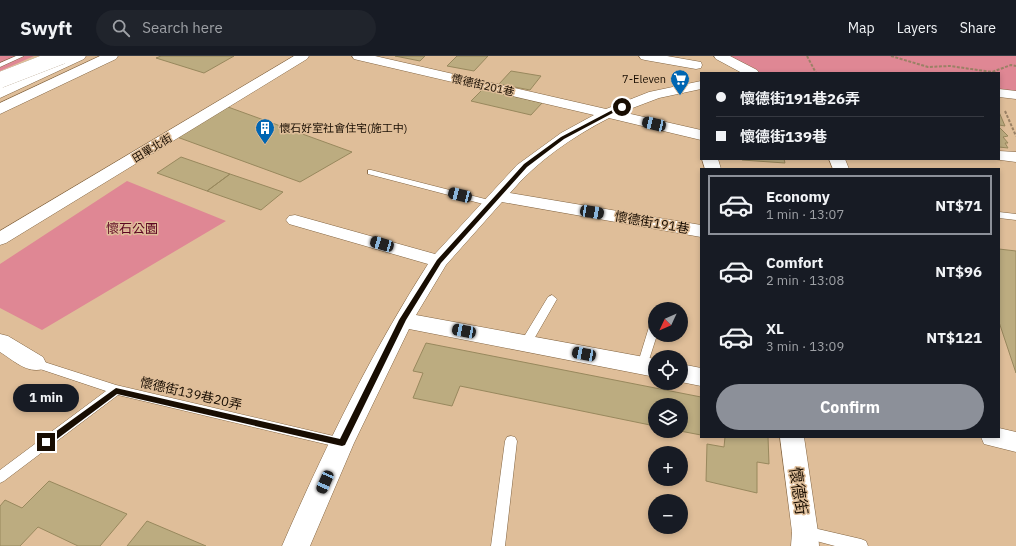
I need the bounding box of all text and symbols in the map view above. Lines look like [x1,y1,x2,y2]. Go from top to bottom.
search box [96,10,376,46]
text: Swyft [20,16,72,40]
icon: search [110,17,132,39]
text: Search here [142,18,223,37]
text: Map [848,19,875,37]
text: Layers [897,19,938,37]
text: Share [960,19,996,37]
supermarket icon: 7-Eleven [669,68,691,96]
street label: 懷德街201巷 [450,71,516,99]
place label: 7-Eleven [622,72,666,86]
text: 懷德街191巷26弄 [740,89,860,108]
route start [613,98,631,116]
car [641,115,667,133]
building icon: 懷石好室社會住宅(施工中) [254,117,276,145]
place label: 懷石好室社會住宅(施工中) [279,121,407,135]
text: 懷德街139巷 [740,127,827,146]
street label: 田單北街 [130,131,174,165]
car [447,186,473,204]
icon: car [718,187,754,223]
text: Economy [766,187,830,206]
text: NT$71 [935,196,982,215]
car [579,204,605,220]
text: 1 min · 13:07 [766,206,844,223]
street label: 懷德街191巷 [613,208,691,237]
park label: 懷石公園 [106,220,158,237]
car [369,235,395,253]
icon: car [718,253,754,289]
text: Comfort [766,253,823,272]
text: NT$96 [935,262,982,281]
text: 2 min · 13:08 [766,272,844,289]
north arrow [648,302,688,342]
map controls [648,302,688,534]
icon: car [718,319,754,355]
text: XL [766,319,784,338]
car [451,323,477,339]
text: NT$121 [926,328,982,347]
text: 3 min · 13:09 [766,338,844,355]
car [571,346,597,362]
button: locate [648,350,688,390]
street label: 懷德街139巷20弄 [138,374,243,413]
callout: 1 min [13,384,79,412]
button: Confirm [716,384,984,430]
text: 1 min [29,389,63,406]
button: layers [648,398,688,438]
route end [37,433,55,451]
button: + [648,446,688,486]
street label: 懷德街 [786,466,812,516]
car [315,469,335,495]
button: − [648,494,688,534]

